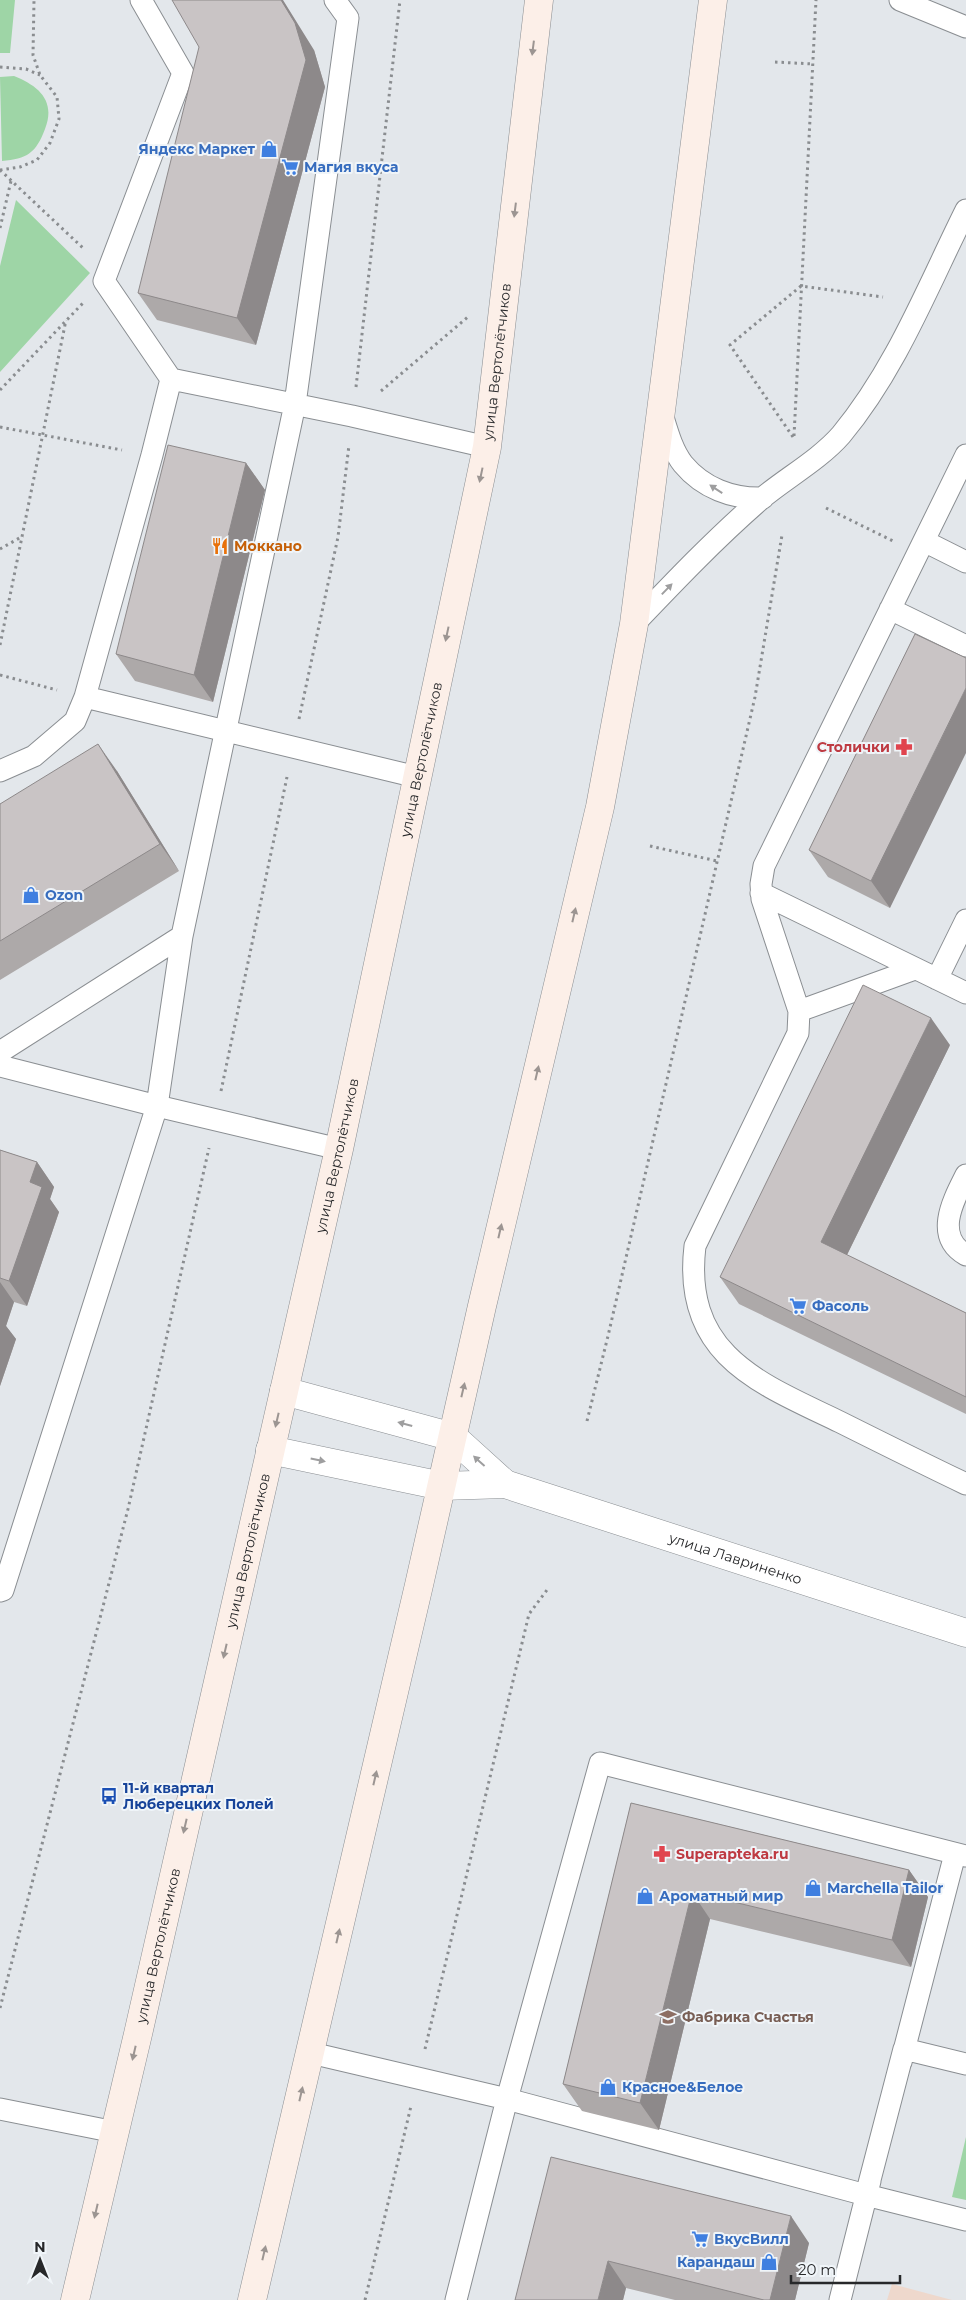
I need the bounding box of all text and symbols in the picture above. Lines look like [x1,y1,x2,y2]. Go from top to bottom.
one-way arrow [529,41,537,57]
shop icon: Яндекс Маркет [259,139,279,159]
place label: Яндекс Маркет [139,140,256,158]
supermarket icon: Магия вкуса [280,157,300,177]
place label: Магия вкуса [304,158,398,176]
one-way arrow [511,202,519,218]
street label: улица Вертолётчиков [479,282,515,443]
one-way arrow [477,468,485,483]
one-way arrow [709,484,722,494]
restaurant icon: Моккано [210,536,230,556]
place label: Моккано [234,537,302,555]
one-way arrow [661,583,673,595]
one-way arrow [443,626,451,642]
street label: улица Вертолётчиков [396,680,446,840]
pharmacy icon: Столички [894,737,914,757]
place label: Столички [817,738,890,756]
shop icon: Ozon [21,885,41,905]
place label: Ozon [45,886,83,904]
one-way arrow [570,907,578,922]
one-way arrow [533,1065,541,1081]
street label: улица Вертолётчиков [311,1076,363,1236]
one-way arrow [496,1224,504,1239]
supermarket icon: Фасоль [788,1296,808,1316]
place label: Фасоль [812,1297,869,1315]
one-way arrow [459,1382,467,1397]
one-way arrow [273,1413,281,1428]
one-way arrow [398,1420,413,1428]
one-way arrow [472,1455,485,1466]
one-way arrow [311,1456,326,1464]
street label: улица Вертолётчиков [221,1472,274,1631]
street label: улица Лавриненко [666,1528,804,1588]
one-way arrow [221,1643,229,1658]
one-way arrow [371,1770,379,1785]
place label: 11-й квартал Люберецких Полей [123,1779,274,1813]
bus stop icon: 11-й квартал Люберецких Полей [99,1786,119,1806]
one-way arrow [181,1819,189,1834]
pharmacy icon: Superapteka.ru [652,1844,672,1864]
place label: Superapteka.ru [676,1845,789,1863]
street label: улица Вертолётчиков [132,1866,184,2026]
shop icon: Marchella Tailor [803,1878,823,1898]
place label: Marchella Tailor [827,1879,943,1897]
shop icon: Ароматный мир [635,1886,655,1906]
place label: Ароматный мир [659,1887,783,1905]
one-way arrow [334,1929,342,1944]
school or university icon: Фабрика Счастья [658,2007,678,2027]
place label: Фабрика Счастья [682,2008,814,2026]
one-way arrow [130,2046,138,2061]
shop icon: Красное&Белое [598,2077,618,2097]
place label: Красное&Белое [622,2078,743,2096]
one-way arrow [297,2087,305,2102]
one-way arrow [92,2204,100,2219]
supermarket icon: ВкусВилл [690,2229,710,2249]
place label: ВкусВилл [714,2230,789,2248]
north arrow [15,2235,65,2285]
text: N [34,2238,46,2256]
one-way arrow [260,2245,268,2260]
shop icon: Карандаш [759,2252,779,2272]
scale bar [791,2252,900,2284]
place label: Карандаш [677,2253,755,2271]
text: 20 m [798,2260,836,2279]

